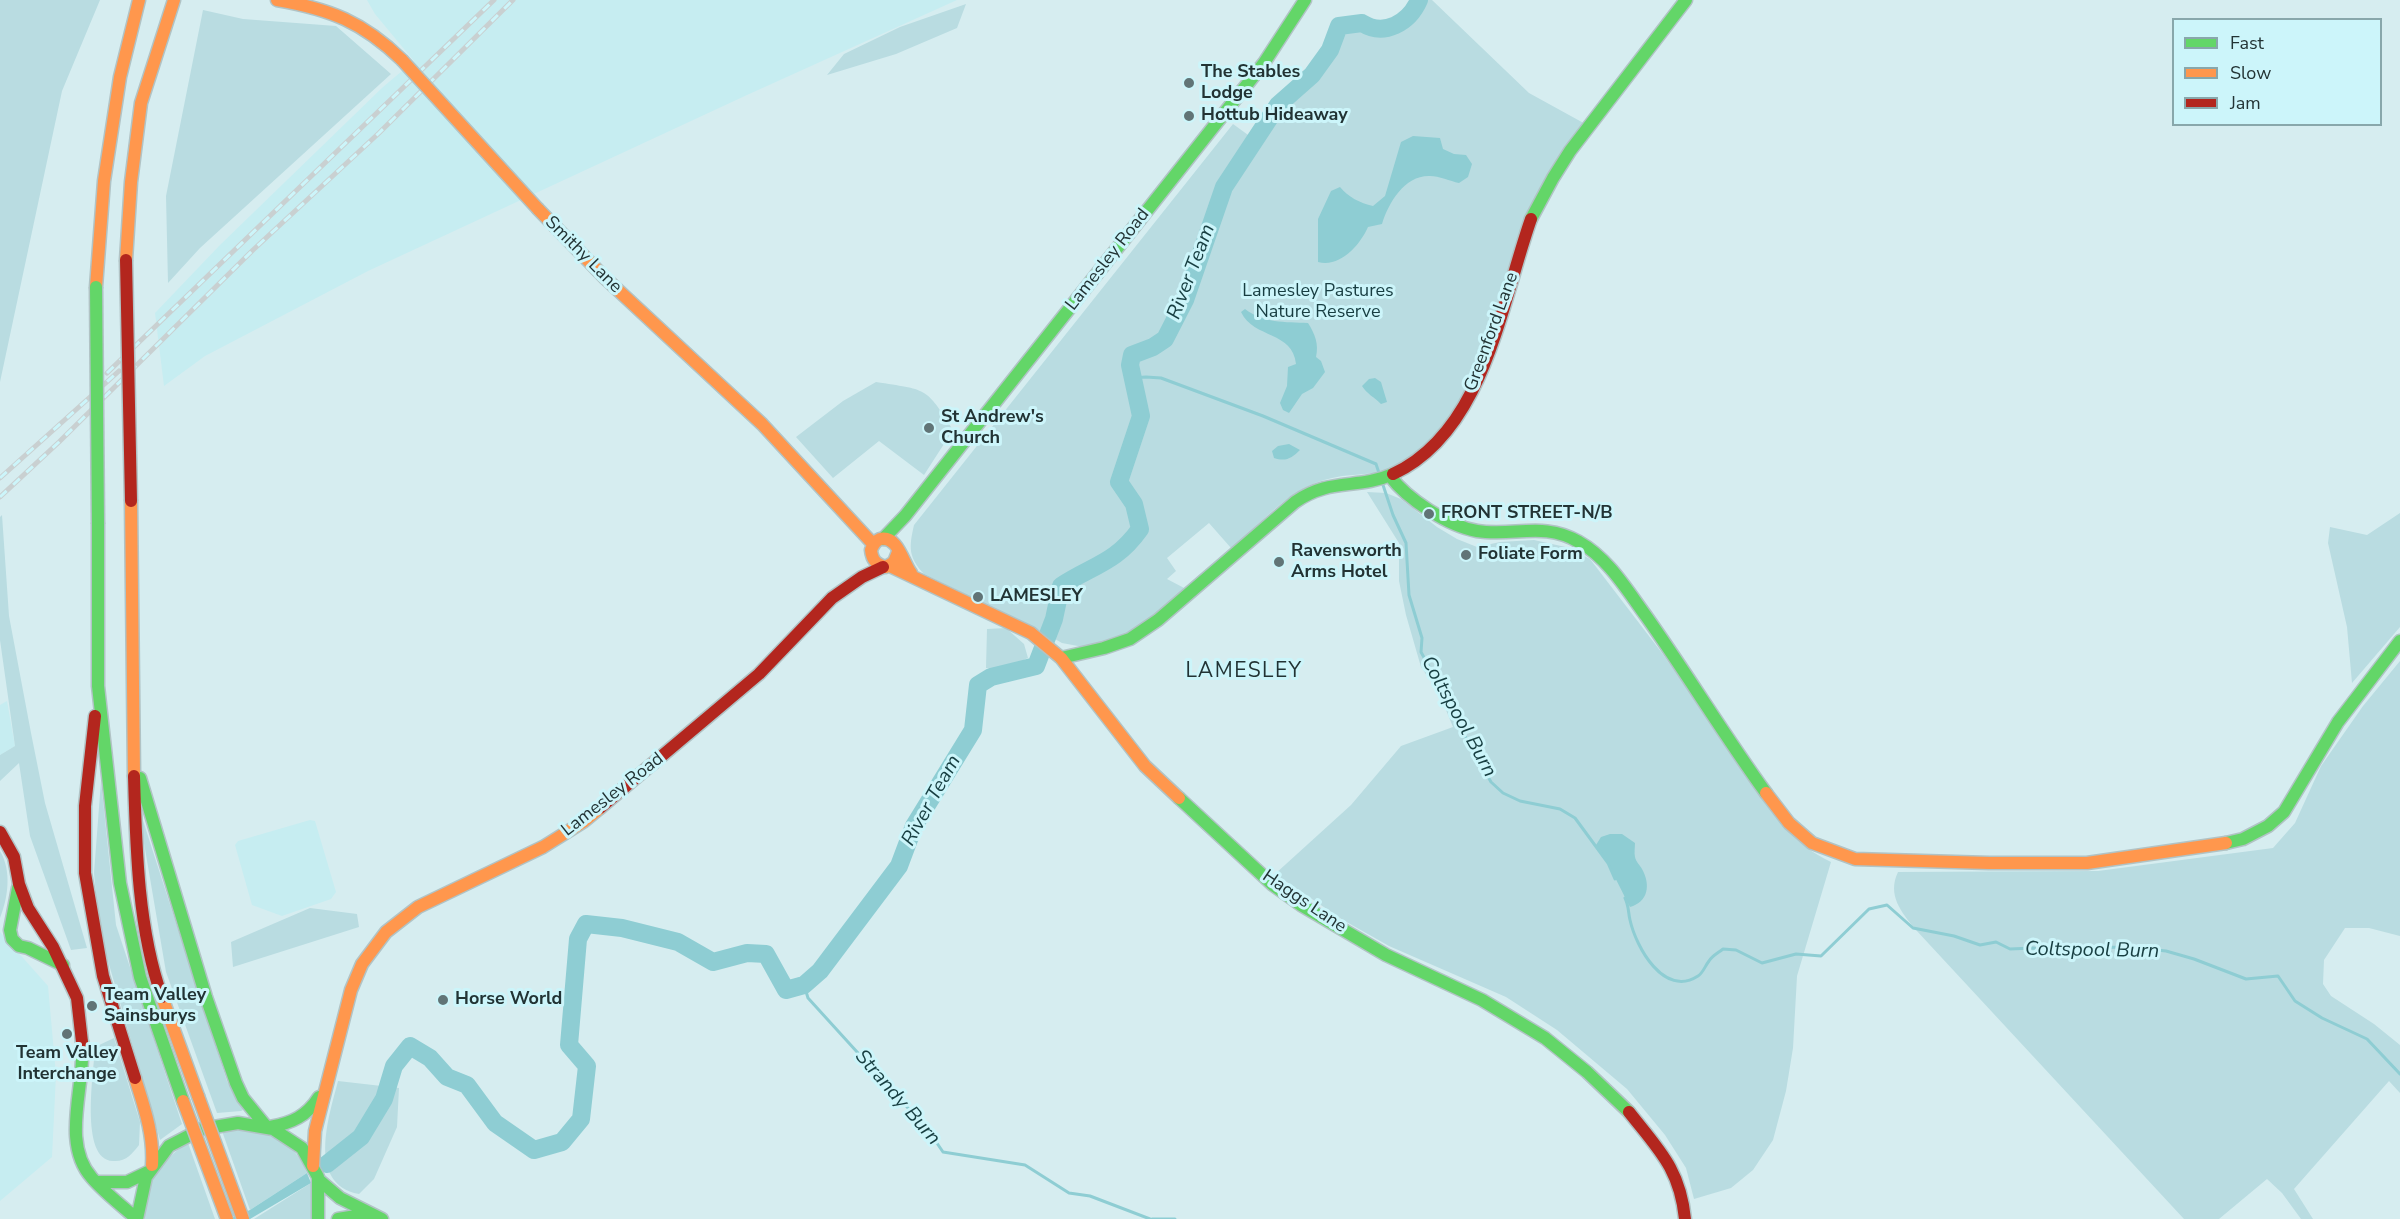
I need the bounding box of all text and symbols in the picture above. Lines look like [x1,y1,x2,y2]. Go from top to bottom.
legend [2172,18,2382,126]
text: Fast [2230,31,2264,55]
text: Slow [2230,61,2271,85]
place label: The Stables Lodge [1201,62,1300,104]
marker: The Stables Lodge [1182,76,1196,90]
text: Jam [2230,91,2261,115]
place label: Hottub Hideaway [1201,105,1348,127]
marker: Hottub Hideaway [1182,109,1196,123]
street label: Lamesley Road [1061,205,1155,315]
street label: Smithy Lane [540,212,626,298]
water label: River Team [1163,221,1221,323]
street label: Greenford Lane [1460,270,1524,394]
park label: Lamesley Pastures Nature Reserve [1242,281,1394,324]
place label: St Andrew's Church [941,407,1044,450]
marker: St Andrew's Church [922,421,936,435]
place label: FRONT STREET-N/B [1441,503,1613,525]
marker: FRONT STREET-N/B [1422,507,1436,521]
place label: Ravensworth Arms Hotel [1291,541,1402,584]
place label: Foliate Form [1478,544,1583,566]
marker: Foliate Form [1459,548,1473,562]
marker: Ravensworth Arms Hotel [1272,555,1286,569]
place label: LAMESLEY [990,586,1083,608]
marker: LAMESLEY [971,590,985,604]
water label: Coltspool Burn [1415,652,1501,782]
district label: LAMESLEY [1185,659,1303,685]
street label: Lamesley Road [558,748,668,842]
water label: River Team [897,751,967,851]
street label: Haggs Lane [1258,866,1350,938]
water label: Coltspool Burn [2025,938,2159,964]
place label: Team Valley Sainsburys [104,985,206,1028]
place label: Horse World [455,989,562,1011]
marker: Horse World [436,993,450,1007]
marker: Team Valley Sainsburys [85,999,99,1013]
marker: Team Valley Interchange [60,1027,74,1041]
place label: Team Valley Interchange [16,1043,118,1086]
water label: Strandy Burn [849,1045,945,1151]

